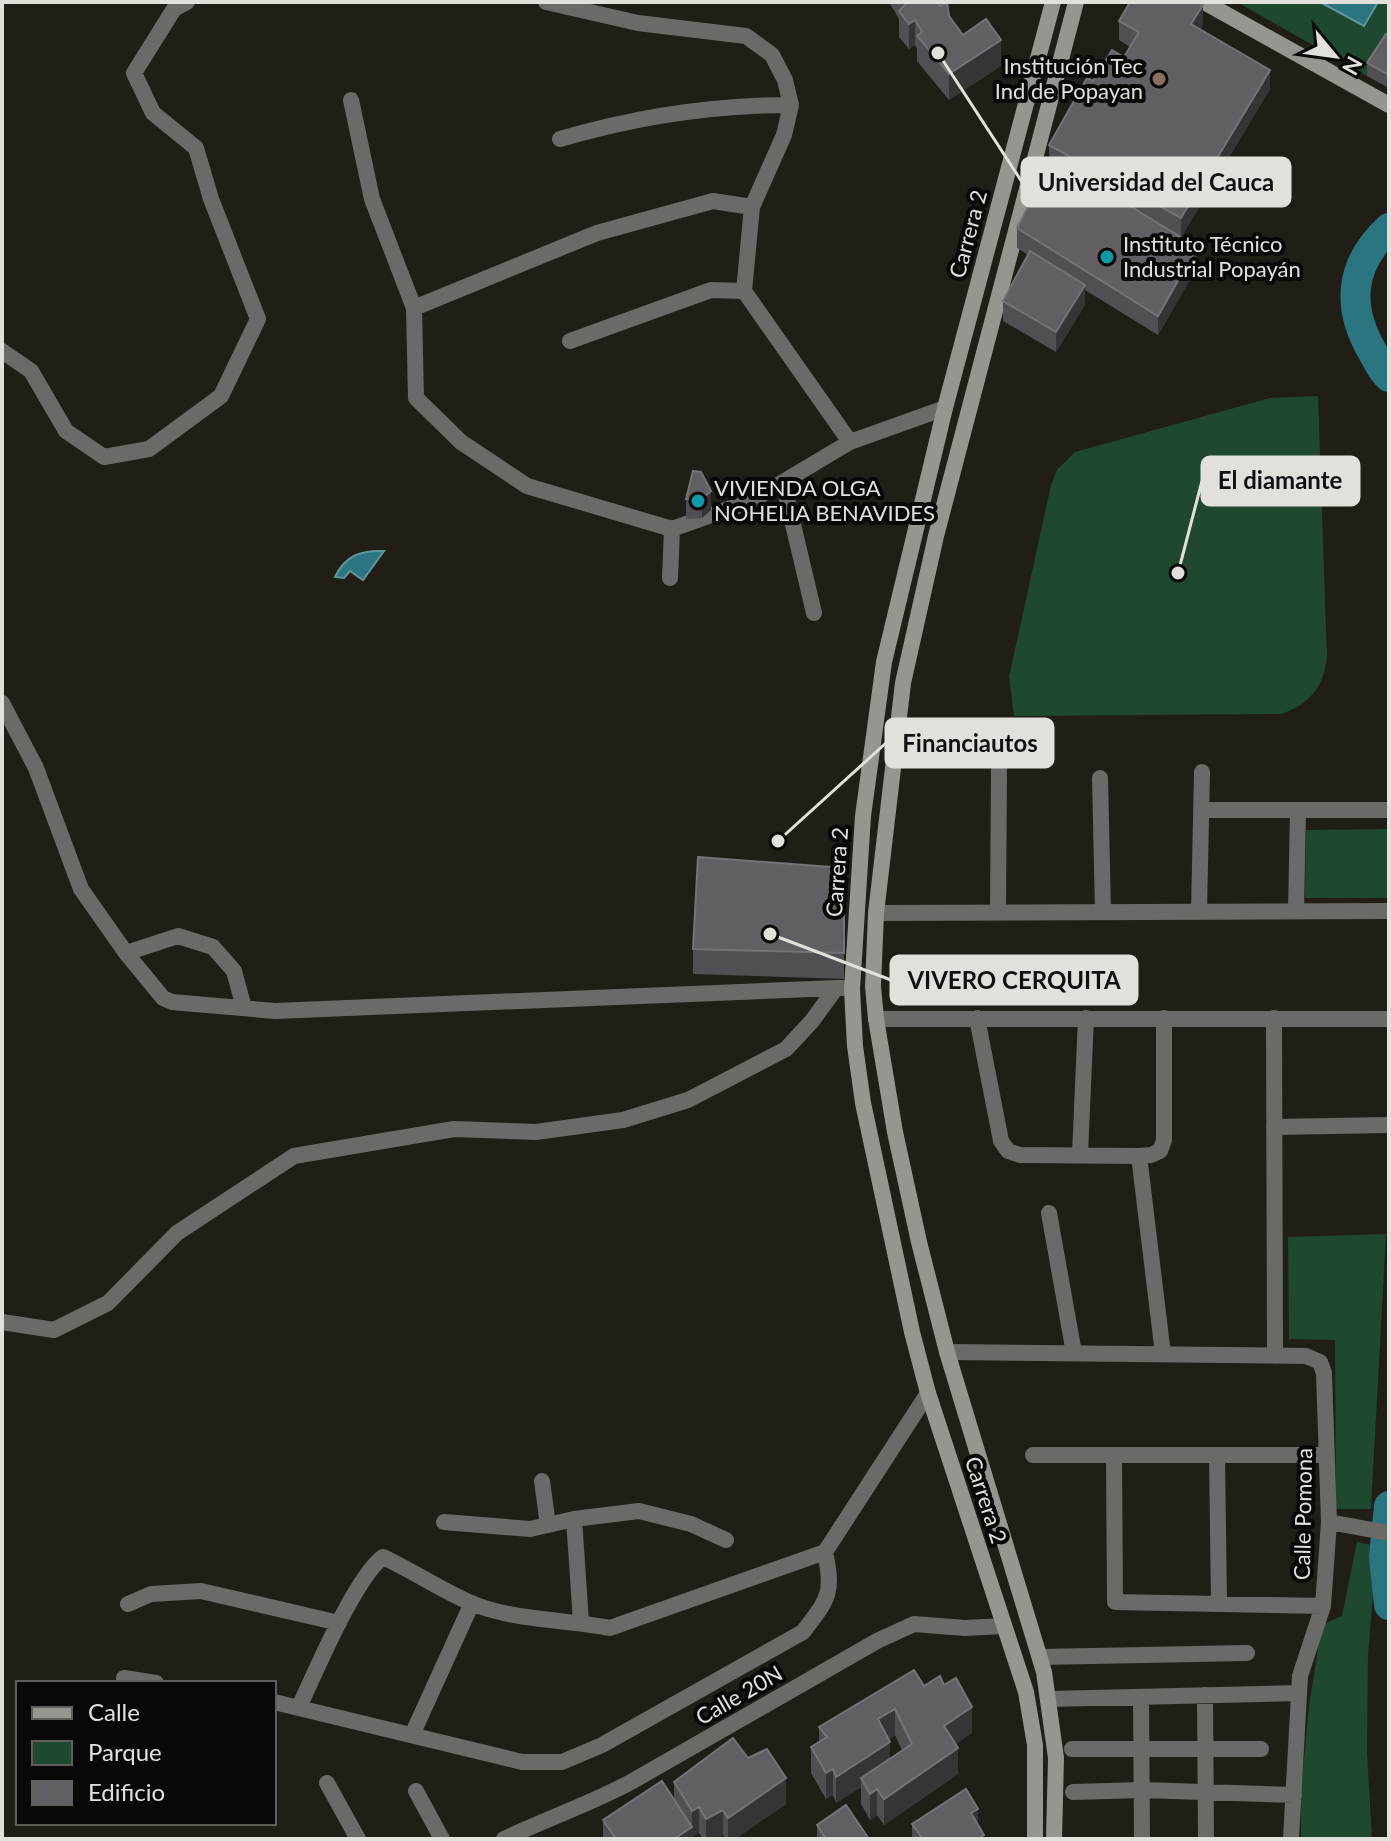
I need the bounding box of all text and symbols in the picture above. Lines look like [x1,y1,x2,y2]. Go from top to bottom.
north arrow [1295,16,1375,96]
place label: Institución Tec Ind de Popayan [995,52,1143,104]
text: N [1337,52,1369,80]
marker: Institución Tec Ind de Popayan [1150,70,1168,88]
callout: Universidad del Cauca [1022,158,1290,206]
text: Universidad del Cauca [1038,167,1274,196]
street label: Carrera 2 [943,187,992,281]
place label: Instituto Técnico Industrial Popayán [1123,230,1301,282]
marker: Instituto Técnico Industrial Popayán [1098,248,1116,266]
callout: El diamante [1202,457,1359,505]
text: El diamante [1218,465,1343,494]
place label: VIVIENDA OLGA NOHELIA BENAVIDES [714,474,935,526]
marker: VIVIENDA OLGA NOHELIA BENAVIDES [689,492,707,510]
callout: Financiautos [886,719,1053,767]
text: Financiautos [902,728,1038,757]
street label: Carrera 2 [820,826,853,918]
callout: VIVERO CERQUITA [891,956,1137,1004]
text: VIVERO CERQUITA [906,965,1121,994]
street label: Calle Pomona [1288,1448,1317,1580]
street label: Carrera 2 [960,1453,1013,1547]
street label: Calle 20N [691,1659,787,1730]
legend [16,1681,276,1825]
text: Calle [88,1697,140,1726]
text: Parque [88,1737,162,1766]
text: Edificio [88,1777,165,1806]

